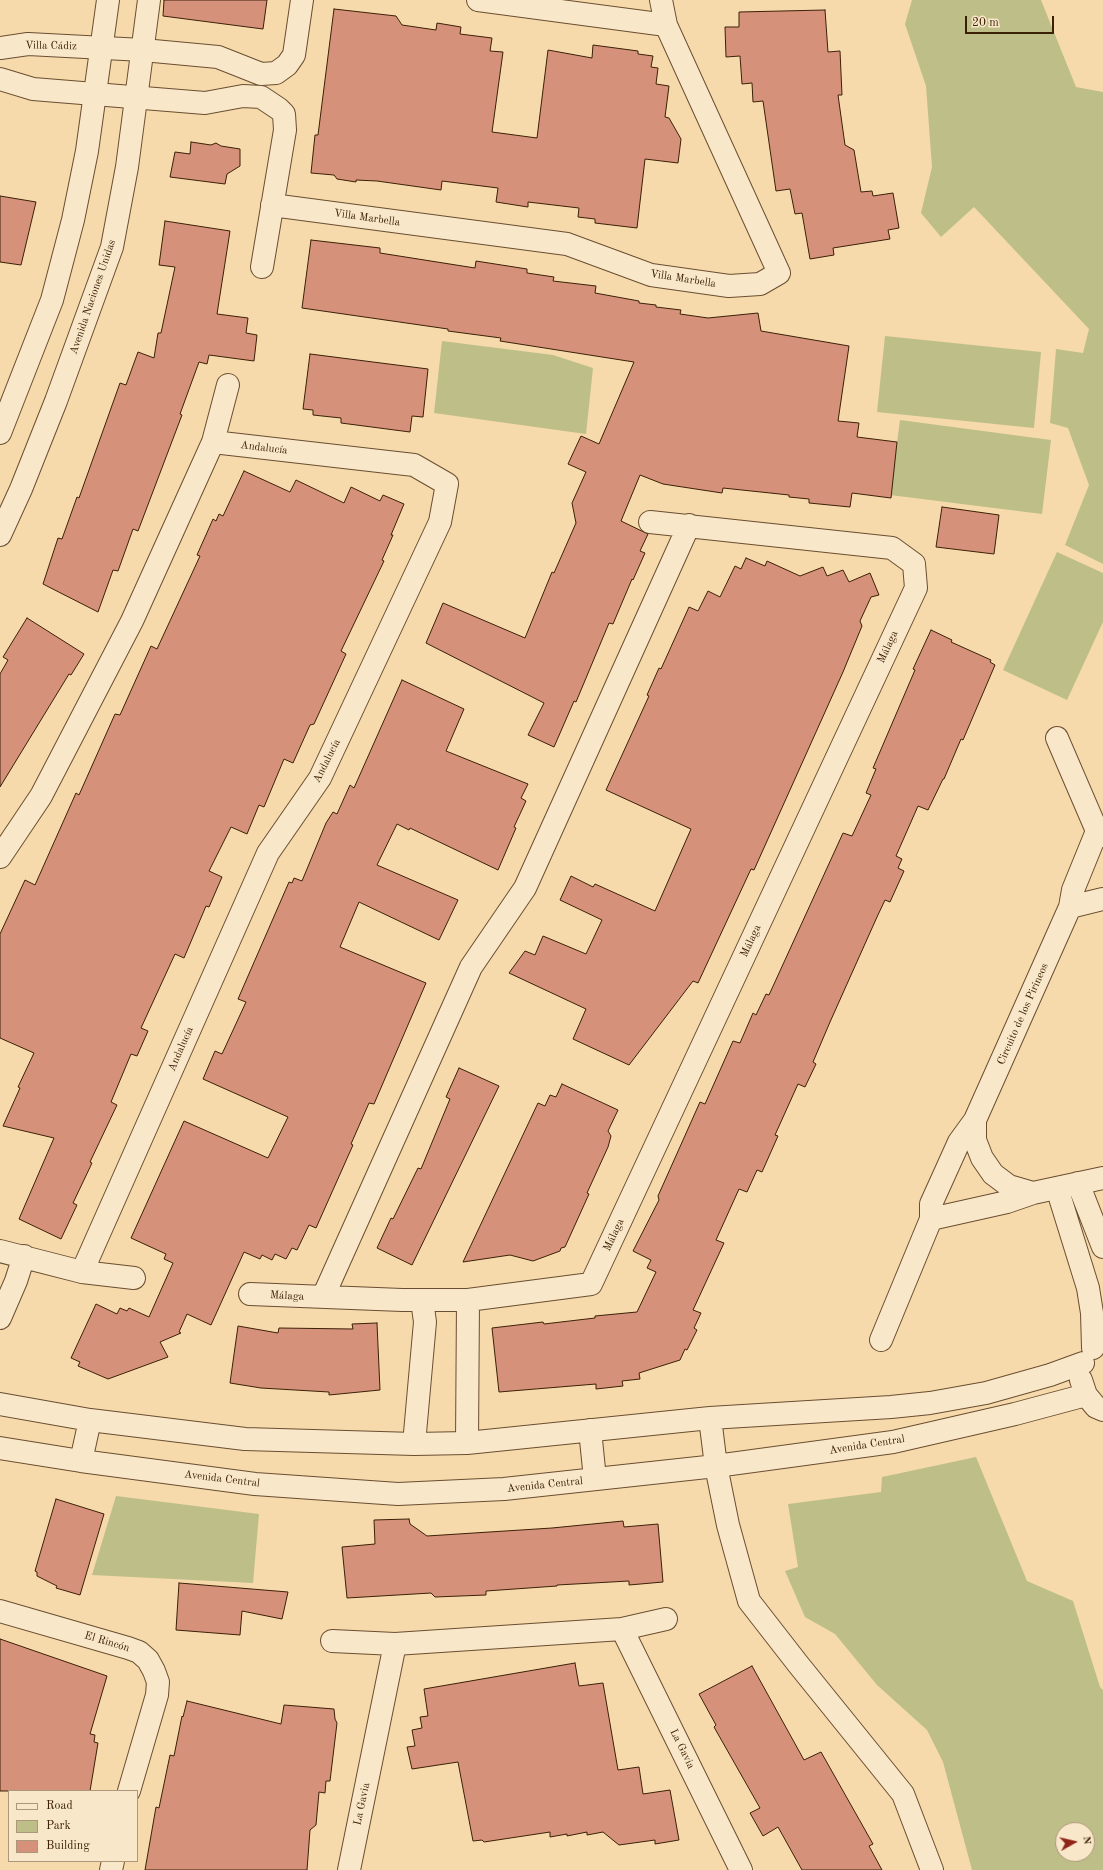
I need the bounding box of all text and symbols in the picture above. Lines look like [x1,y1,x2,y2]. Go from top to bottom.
scale bar [967,8,1056,34]
text: 20 m [972,17,999,29]
street label: Villa Cádiz [25,39,77,53]
street label: Villa Marbella [333,207,401,229]
street label: Avenida Naciones Unidas [67,238,119,356]
street label: Villa Marbella [649,267,717,291]
street label: Andalucía [240,439,288,457]
street label: Málaga [875,629,901,665]
street label: Andalucía [310,737,344,785]
street label: Málaga [738,923,764,959]
street label: Circuito de los Pirineos [995,961,1051,1067]
street label: Andalucía [165,1025,197,1073]
street label: Málaga [601,1217,627,1253]
street label: Málaga [269,1289,305,1303]
street label: Avenida Central [828,1433,906,1457]
street label: Avenida Central [183,1468,261,1490]
street label: Avenida Central [506,1474,584,1496]
street label: El Rincón [83,1629,131,1655]
street label: La Gavia [667,1727,697,1771]
street label: La Gavia [351,1782,373,1826]
legend [8,1790,138,1862]
text: Road [46,1800,73,1812]
text: Park [46,1820,71,1832]
north arrow [1055,1822,1095,1862]
text: N [1080,1835,1092,1845]
text: Building [46,1840,90,1852]

